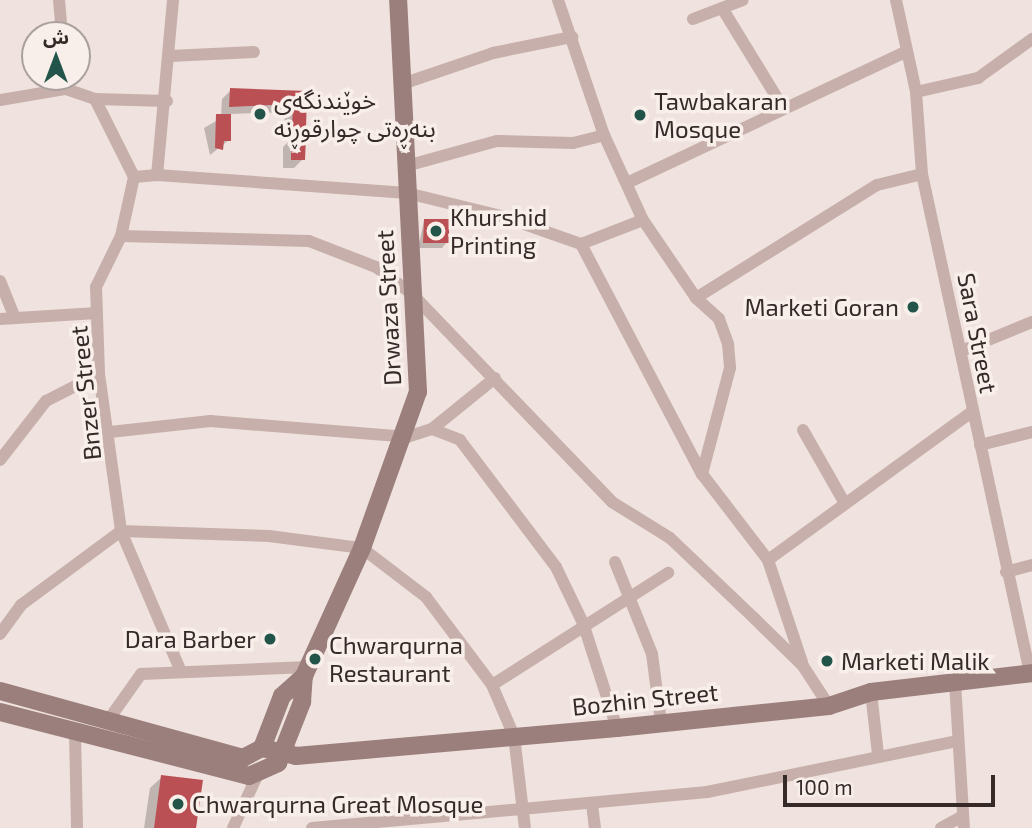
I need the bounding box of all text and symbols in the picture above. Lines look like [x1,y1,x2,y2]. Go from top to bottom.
north arrow [21,21,91,91]
text: ش [43,25,69,48]
place label: خوێندنگەی بنەڕەتی چوارقوڕنە [274,86,436,142]
place label: Tawbakaran Mosque [654,87,788,143]
marker: خوێندنگەی بنەڕەتی چوارقوڕنە [252,106,268,122]
marker: Tawbakaran Mosque [632,107,648,123]
place label: Khurshid Printing [450,203,547,259]
marker: Khurshid Printing [428,223,444,239]
street label: Drwaza Street [370,229,406,387]
street label: Sara Street [952,271,1004,395]
place label: Marketi Goran [745,293,899,321]
marker: Marketi Goran [905,299,921,315]
street label: Bnzer Street [64,324,106,462]
place label: Dara Barber [125,625,256,653]
marker: Dara Barber [262,631,278,647]
place label: Chwarqurna Restaurant [329,631,463,687]
place label: Marketi Malik [841,647,990,675]
marker: Chwarqurna Restaurant [307,651,323,667]
marker: Marketi Malik [819,653,835,669]
street label: Bozhin Street [571,677,719,721]
scale bar [787,762,999,806]
text: 100 m [796,774,853,799]
place label: Chwarqurna Great Mosque [192,790,483,818]
marker: Chwarqurna Great Mosque [170,796,186,812]

